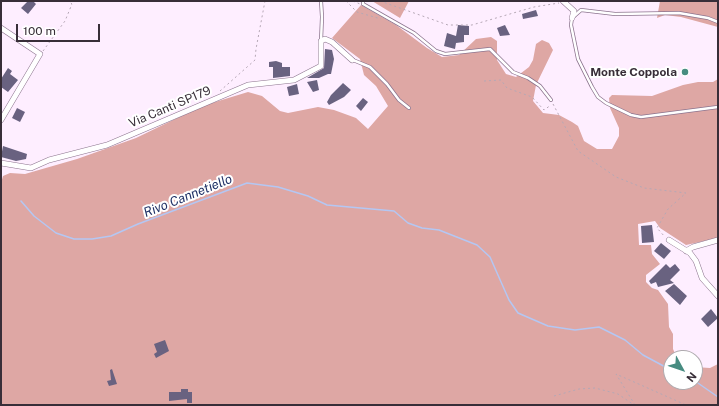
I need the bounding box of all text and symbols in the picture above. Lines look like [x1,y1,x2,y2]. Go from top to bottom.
scale bar [18,16,102,42]
text: 100 m [23,24,56,38]
place label: Monte Coppola [590,65,677,79]
marker: Monte Coppola [680,67,690,77]
street label: Via Canti SP179 [127,83,213,131]
water label: Rivo Cannetiello [141,171,235,221]
north arrow [663,350,703,390]
text: N [684,370,699,384]

